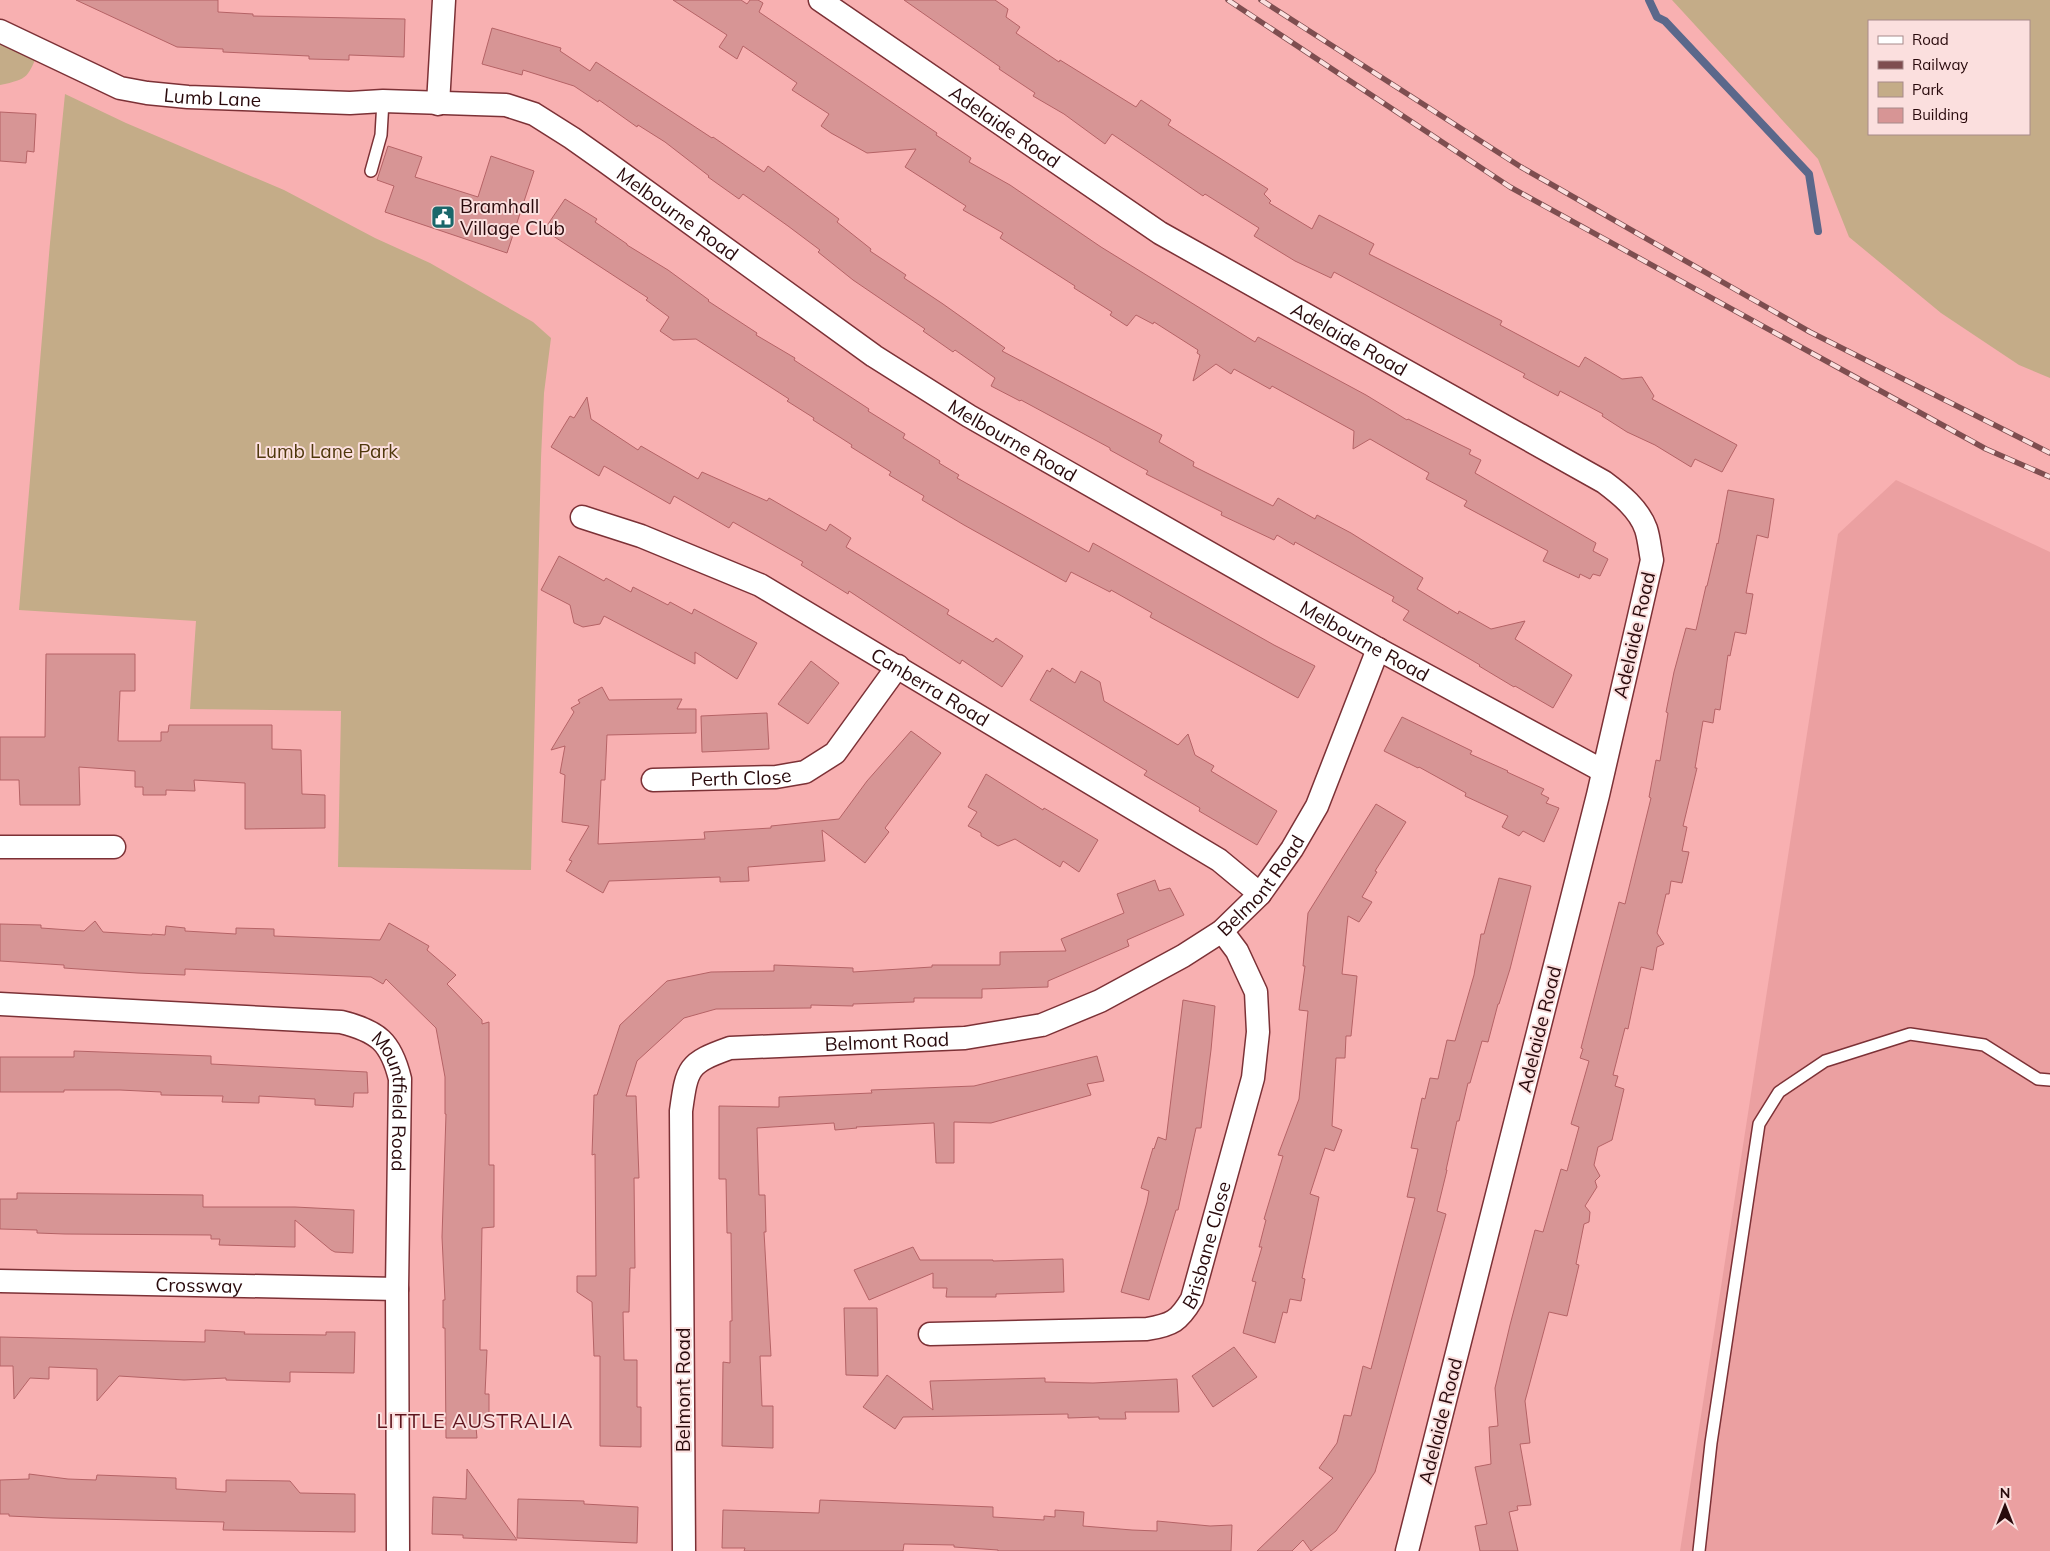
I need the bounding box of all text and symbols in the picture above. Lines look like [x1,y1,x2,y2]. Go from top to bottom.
legend [1868,20,2030,135]
text: Road [1912,30,1949,49]
text: Railway [1912,55,1968,74]
street label: Adelaide Road [945,80,1065,173]
text: Park [1912,80,1944,99]
street label: Lumb Lane [163,83,262,112]
text: Building [1912,105,1968,124]
street label: Melbourne Road [612,162,743,266]
place label: Bramhall Village Club [460,194,565,240]
public building icon: Bramhall Village Club [430,204,456,230]
street label: Adelaide Road [1287,297,1411,381]
street label: Melbourne Road [944,394,1081,487]
park label: Lumb Lane Park [256,439,398,463]
street label: Adelaide Road [1608,569,1660,701]
street label: Melbourne Road [1296,595,1433,687]
street label: Canberra Road [867,642,994,732]
street label: Perth Close [690,763,793,791]
street label: Belmont Road [1212,831,1310,941]
street label: Adelaide Road [1512,963,1566,1095]
street label: Mountfield Road [367,1026,412,1172]
street label: Belmont Road [824,1027,950,1056]
street label: Brisbane Close [1177,1179,1236,1314]
street label: Crossway [155,1272,243,1298]
street label: Belmont Road [671,1328,695,1452]
street label: Adelaide Road [1413,1355,1467,1487]
district label: LITTLE AUSTRALIA [377,1408,573,1433]
north arrow [1980,1481,2030,1531]
text: N [2000,1484,2010,1502]

